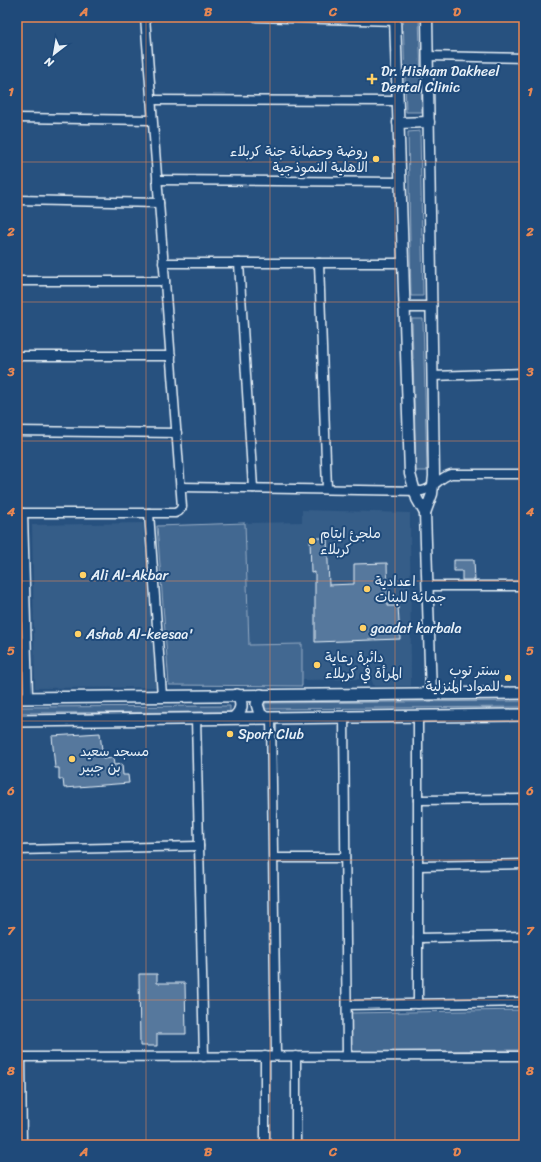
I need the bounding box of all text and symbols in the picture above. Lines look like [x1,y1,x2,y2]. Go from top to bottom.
text: A [79,0,88,23]
text: B [204,0,213,23]
text: C [328,0,338,23]
text: D [453,0,461,23]
north arrow [34,34,74,74]
text: N [41,52,58,73]
place label: Dr. Hisham Dakheel Dental Clinic [381,59,500,100]
marker: Dr. Hisham Dakheel Dental Clinic [366,73,378,85]
text: 1 [8,80,14,103]
text: 1 [527,80,533,103]
place label: روضة وحضانة جنة كربلاء الاهلية النموذجية [230,139,368,180]
marker: روضة وحضانة جنة كربلاء الاهلية النموذجية [371,154,381,164]
text: 2 [6,220,15,243]
text: 2 [525,220,534,243]
text: 3 [6,360,15,383]
text: 3 [525,360,534,383]
text: 4 [6,500,16,523]
text: 4 [525,500,535,523]
place label: ملجئ ايتام كربلاء [320,521,381,562]
marker: ملجئ ايتام كربلاء [307,536,317,546]
place label: Ali Al-Akbar [90,563,170,588]
place label: اعدادية جمانة للبنات [375,569,446,610]
marker: Ali Al-Akbar [78,570,88,580]
marker: اعدادية جمانة للبنات [362,584,372,594]
place label: gaadat karbala [370,616,462,641]
place label: Ashab Al-keesaa' [85,622,194,647]
marker: gaadat karbala [358,623,368,633]
marker: Ashab Al-keesaa' [73,629,83,639]
text: 5 [7,639,15,662]
text: 5 [526,639,534,662]
place label: دائرة رعاية المرأة في كربلاء [325,645,402,686]
place label: سنتر توب للمواد المنزلية [426,658,500,699]
marker: دائرة رعاية المرأة في كربلاء [312,660,322,670]
marker: سنتر توب للمواد المنزلية [503,673,513,683]
place label: Sport Club [238,722,305,747]
marker: Sport Club [225,729,235,739]
place label: مسجد سعيد بن جبير [79,739,149,780]
marker: مسجد سعيد بن جبير [67,754,77,764]
text: 6 [6,779,15,802]
text: 6 [525,779,534,802]
text: 7 [7,919,16,942]
text: 7 [526,919,535,942]
text: 8 [6,1059,15,1082]
text: 8 [525,1059,534,1082]
text: A [79,1140,88,1162]
text: B [204,1140,213,1162]
text: C [328,1140,338,1162]
text: D [453,1140,461,1162]

